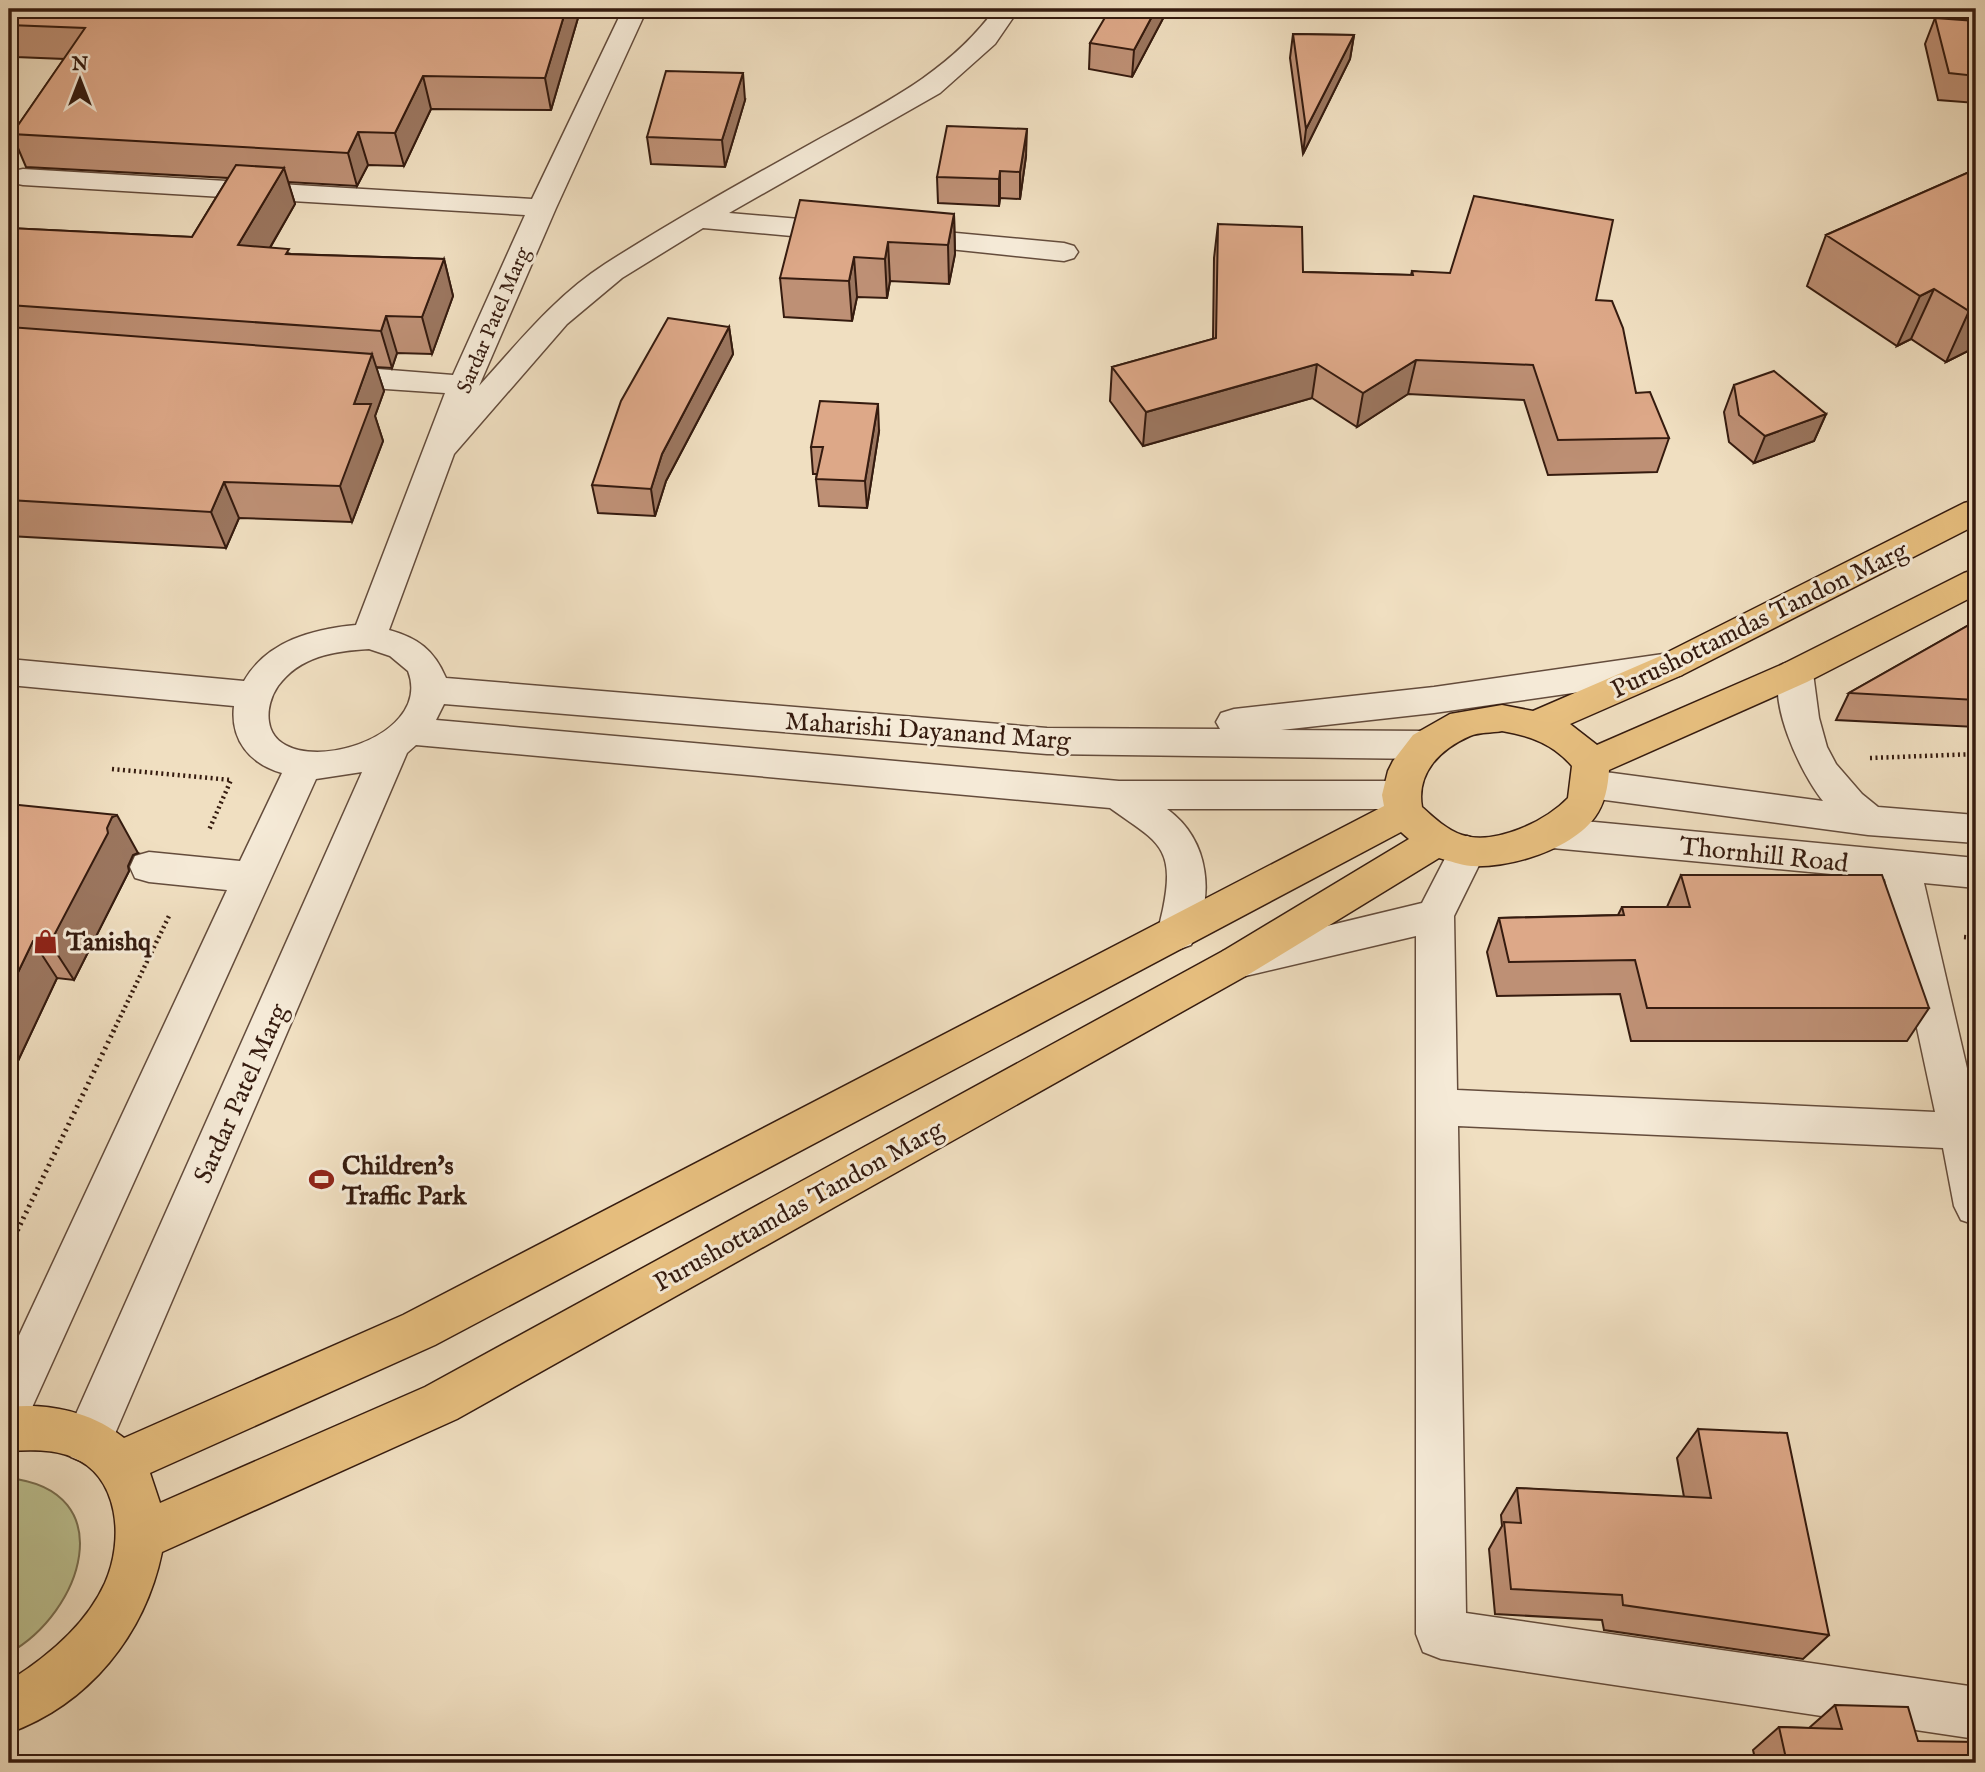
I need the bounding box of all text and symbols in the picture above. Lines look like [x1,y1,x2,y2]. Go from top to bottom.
north arrow [46,46,116,116]
text: N [71,53,89,77]
street label: Sardar Patel Marg [451,243,538,398]
street label: Purushottamdas Tandon Marg [1606,534,1914,707]
street label: Maharishi Dayanand Marg [784,705,1073,758]
street label: Thornhill Road [1678,830,1850,881]
place label: Tanishq [65,926,152,959]
shop icon: Tanishq [32,927,60,955]
street label: Sardar Patel Marg [187,998,296,1189]
street label: Purushottamdas Tandon Marg [648,1112,950,1300]
place label: Children's Traffic Park [341,1150,467,1213]
sports icon: Children's Traffic Park [308,1166,336,1194]

